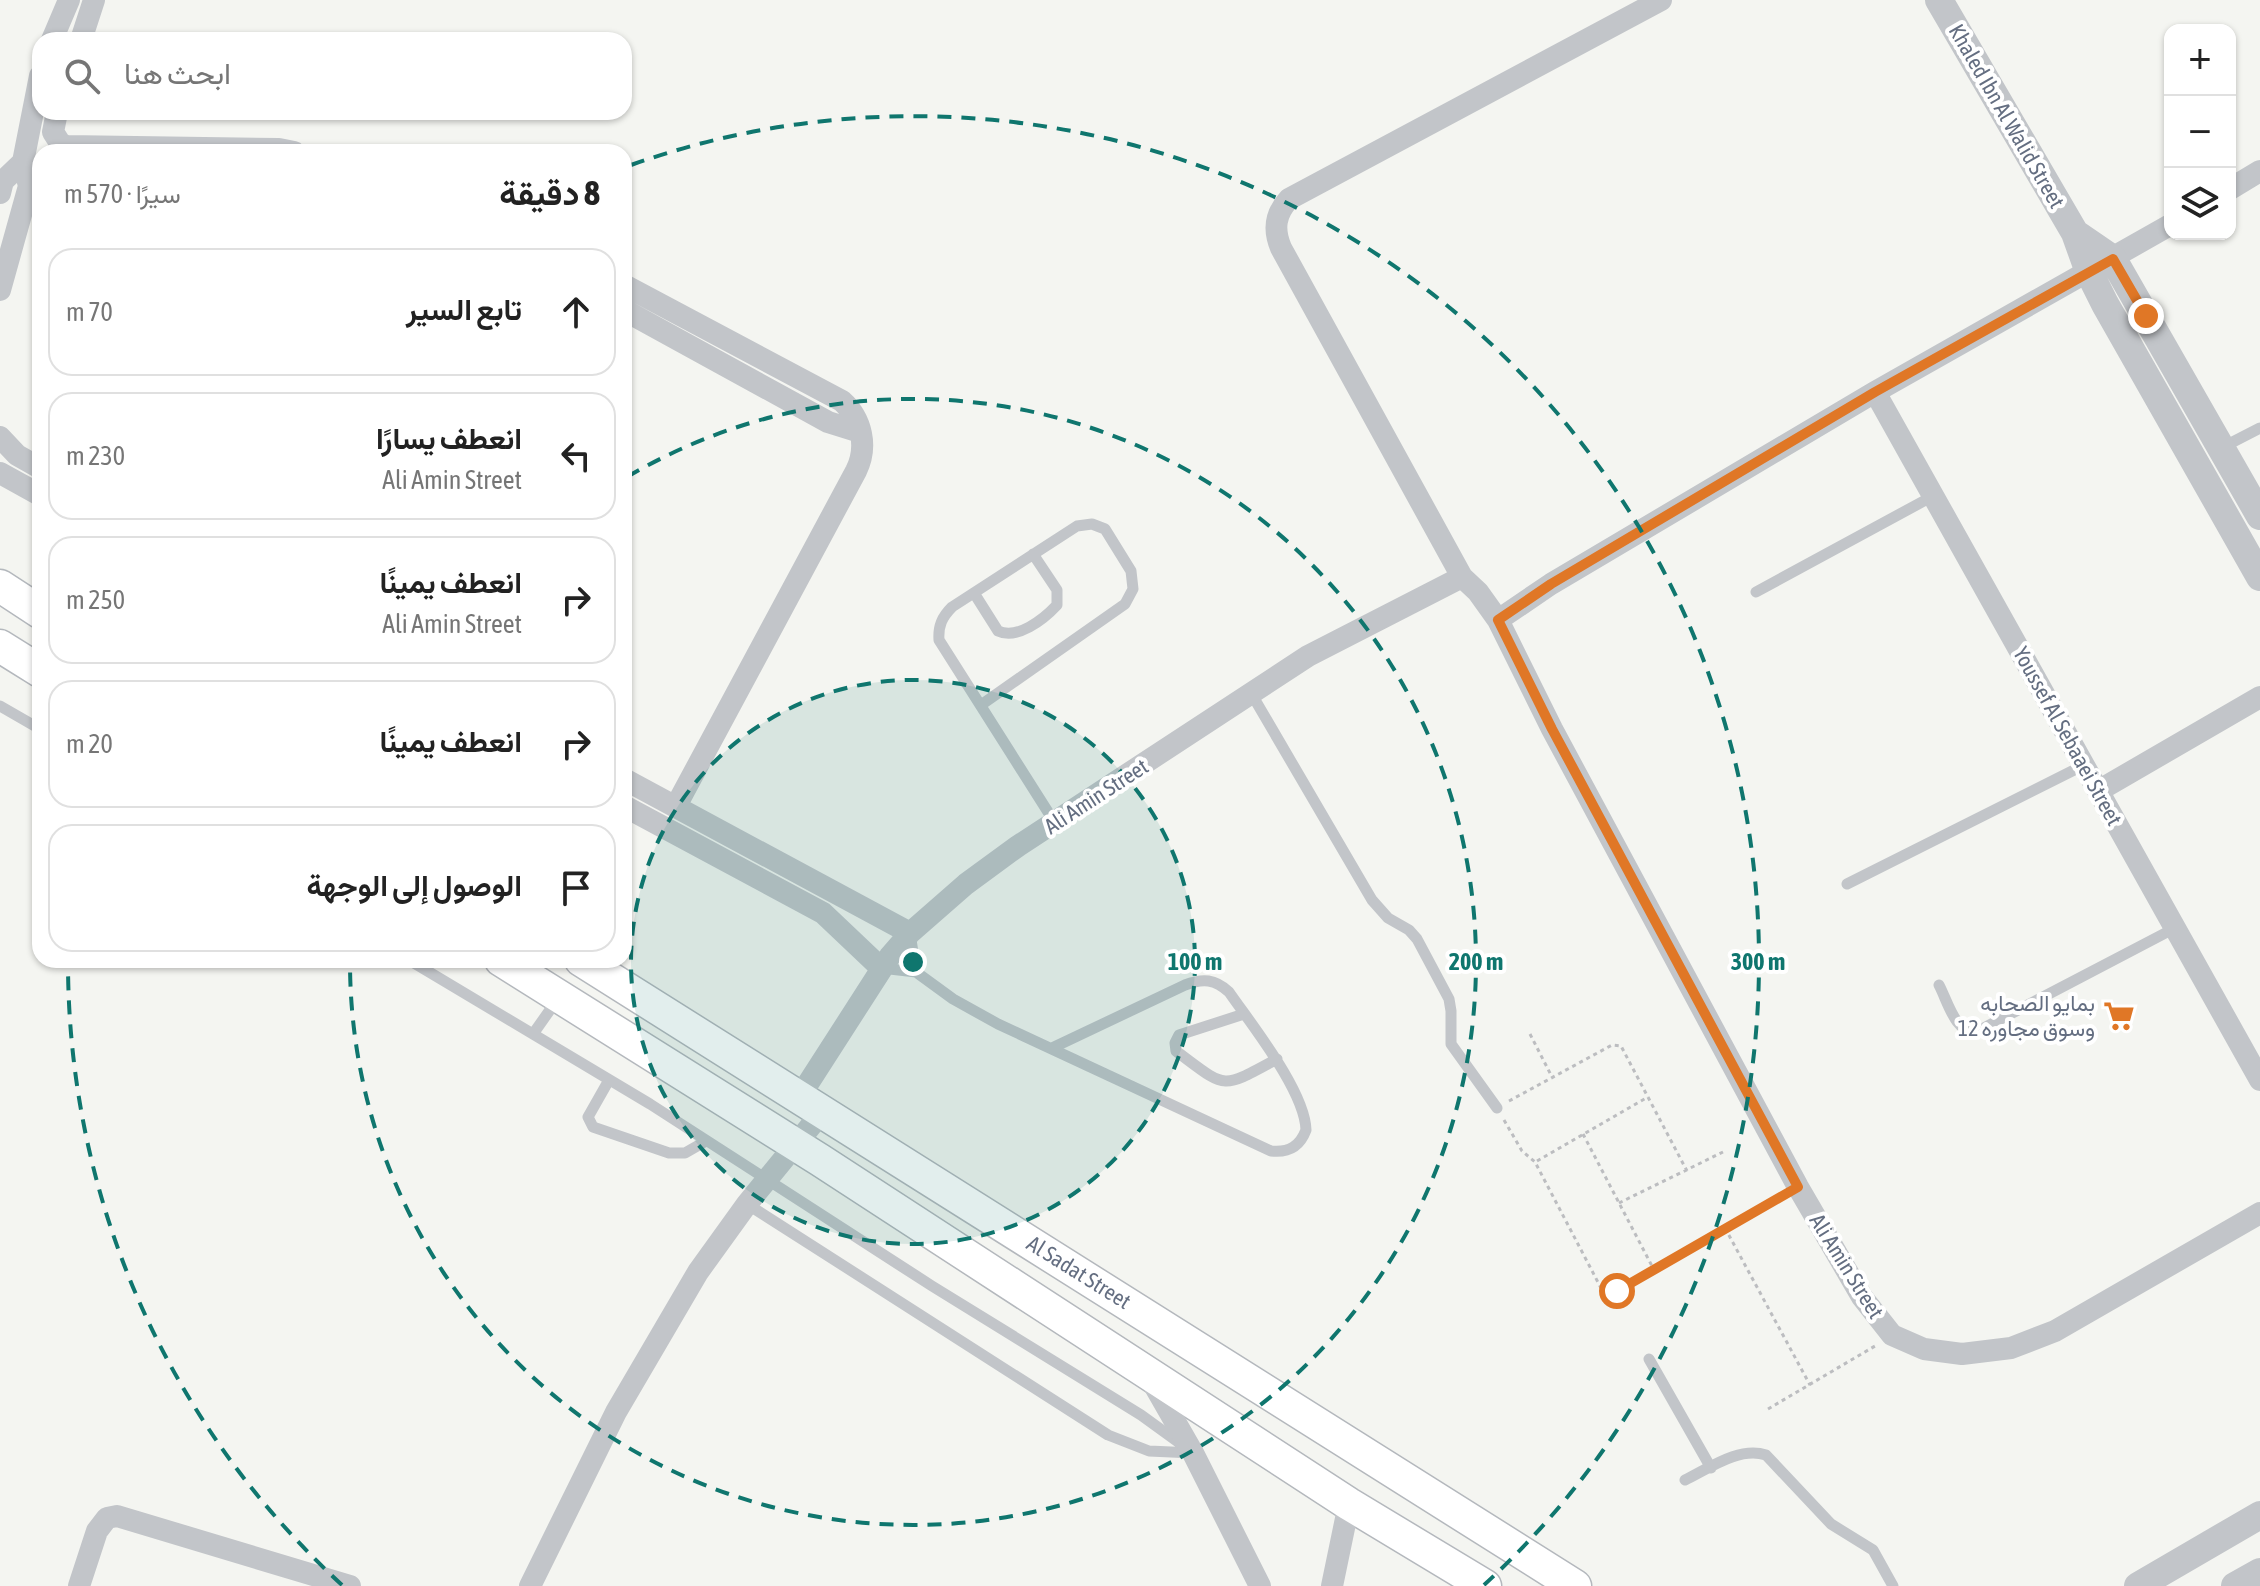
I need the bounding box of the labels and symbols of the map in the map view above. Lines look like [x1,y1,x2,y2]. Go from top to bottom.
street label: Khaled Ibn Al Walid Street [1944,19,2070,213]
route end [2128,298,2164,334]
street label: Youssef Al Sebaaei Street [2008,642,2128,830]
street label: Ali Amin Street [1039,753,1153,839]
centre of rings [899,948,927,976]
text: 100 m [1168,948,1222,975]
text: 200 m [1449,948,1503,975]
text: 300 m [1731,948,1785,975]
place label: بمايو الصحابه وسوق مجاوره 12 [1958,990,2095,1042]
supermarket icon: بمايو الصحابه وسوق مجاوره 12 [2102,999,2136,1033]
street label: Ali Amin Street [1805,1209,1889,1323]
street label: Al Sadat Street [1022,1230,1136,1314]
route start [1599,1273,1635,1309]

